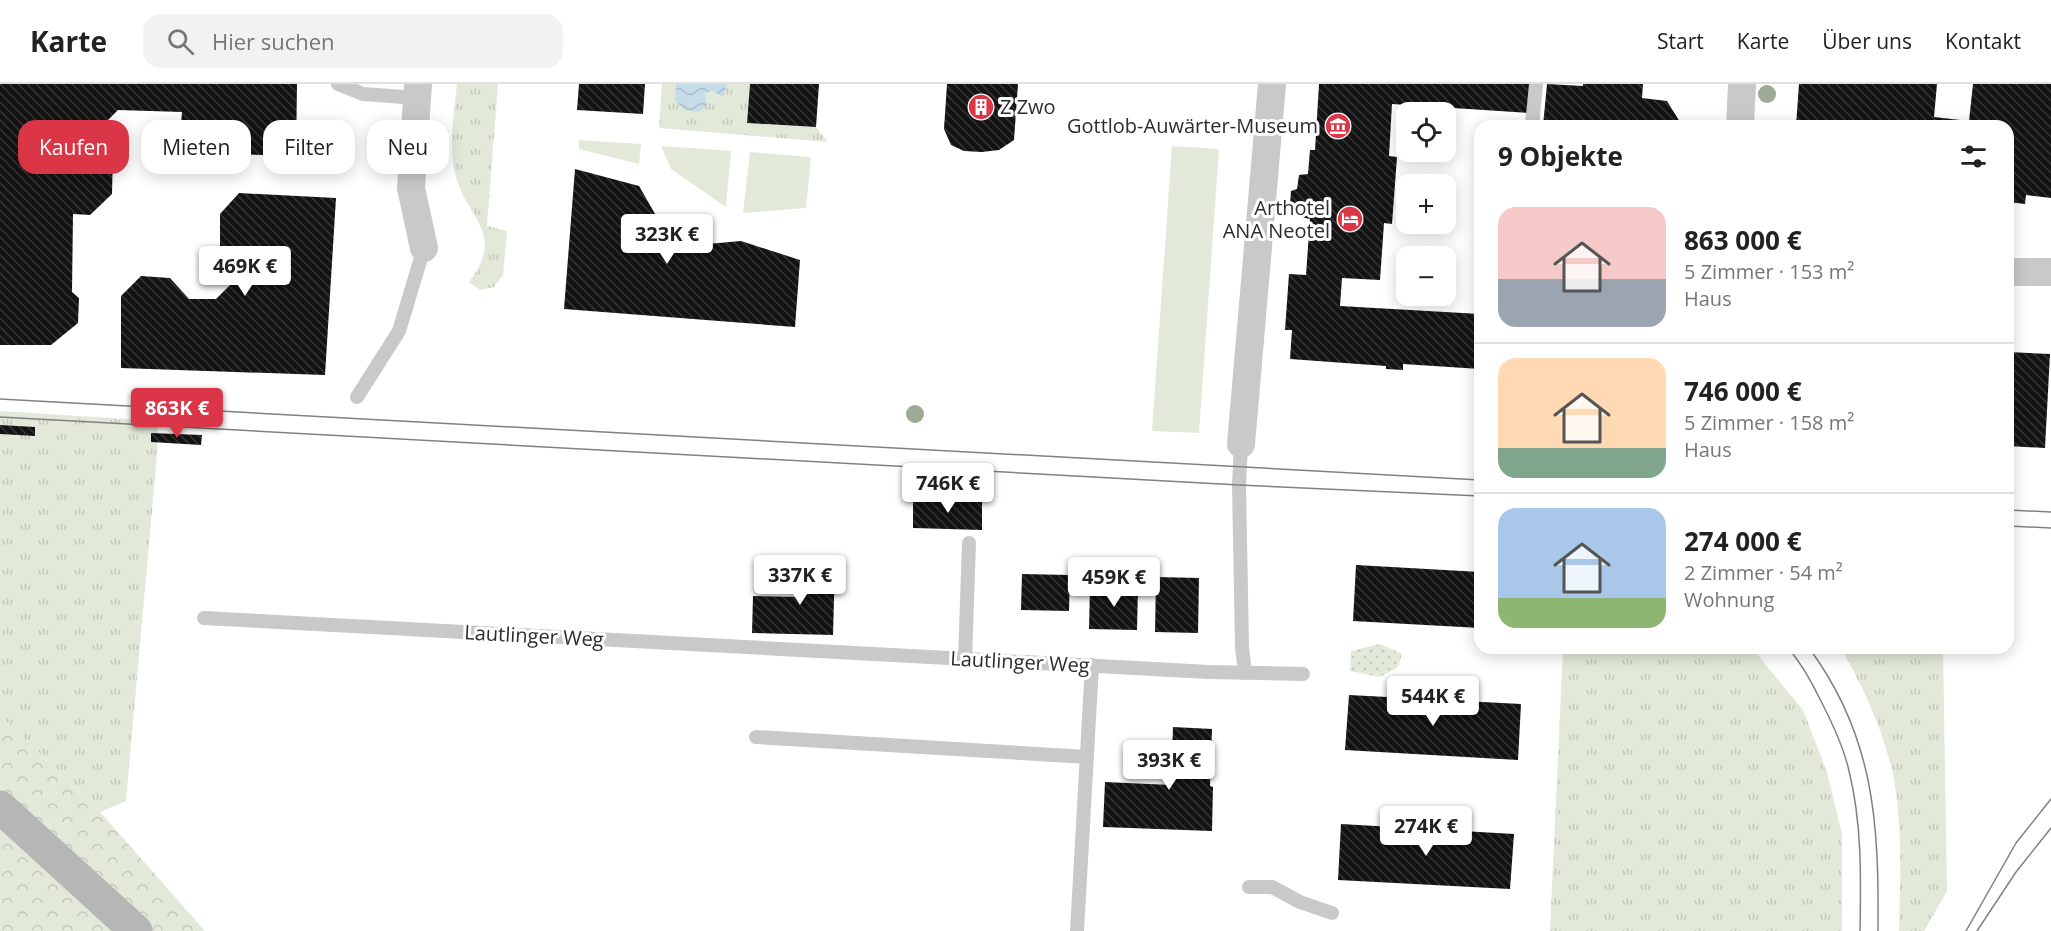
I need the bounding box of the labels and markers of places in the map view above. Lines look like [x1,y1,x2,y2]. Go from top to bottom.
building icon: Z Zwo [966,92,996,122]
place label: Z Zwo [1000,93,1056,120]
museum icon: Gottlob-Auwärter-Museum [1323,111,1353,141]
place label: Gottlob-Auwärter-Museum [1067,112,1318,139]
place label: Arthotel ANA Neotel [1223,194,1330,244]
hotel icon: Arthotel ANA Neotel [1335,204,1365,234]
pin: 323K € [618,214,716,265]
pin: 469K € [196,246,294,297]
pin: 863K € [128,388,226,439]
pin: 746K € [899,463,997,514]
pin: 337K € [751,555,849,606]
pin: 459K € [1065,557,1163,608]
pin: 544K € [1384,676,1482,727]
pin: 393K € [1120,740,1218,791]
pin: 274K € [1377,806,1475,857]

